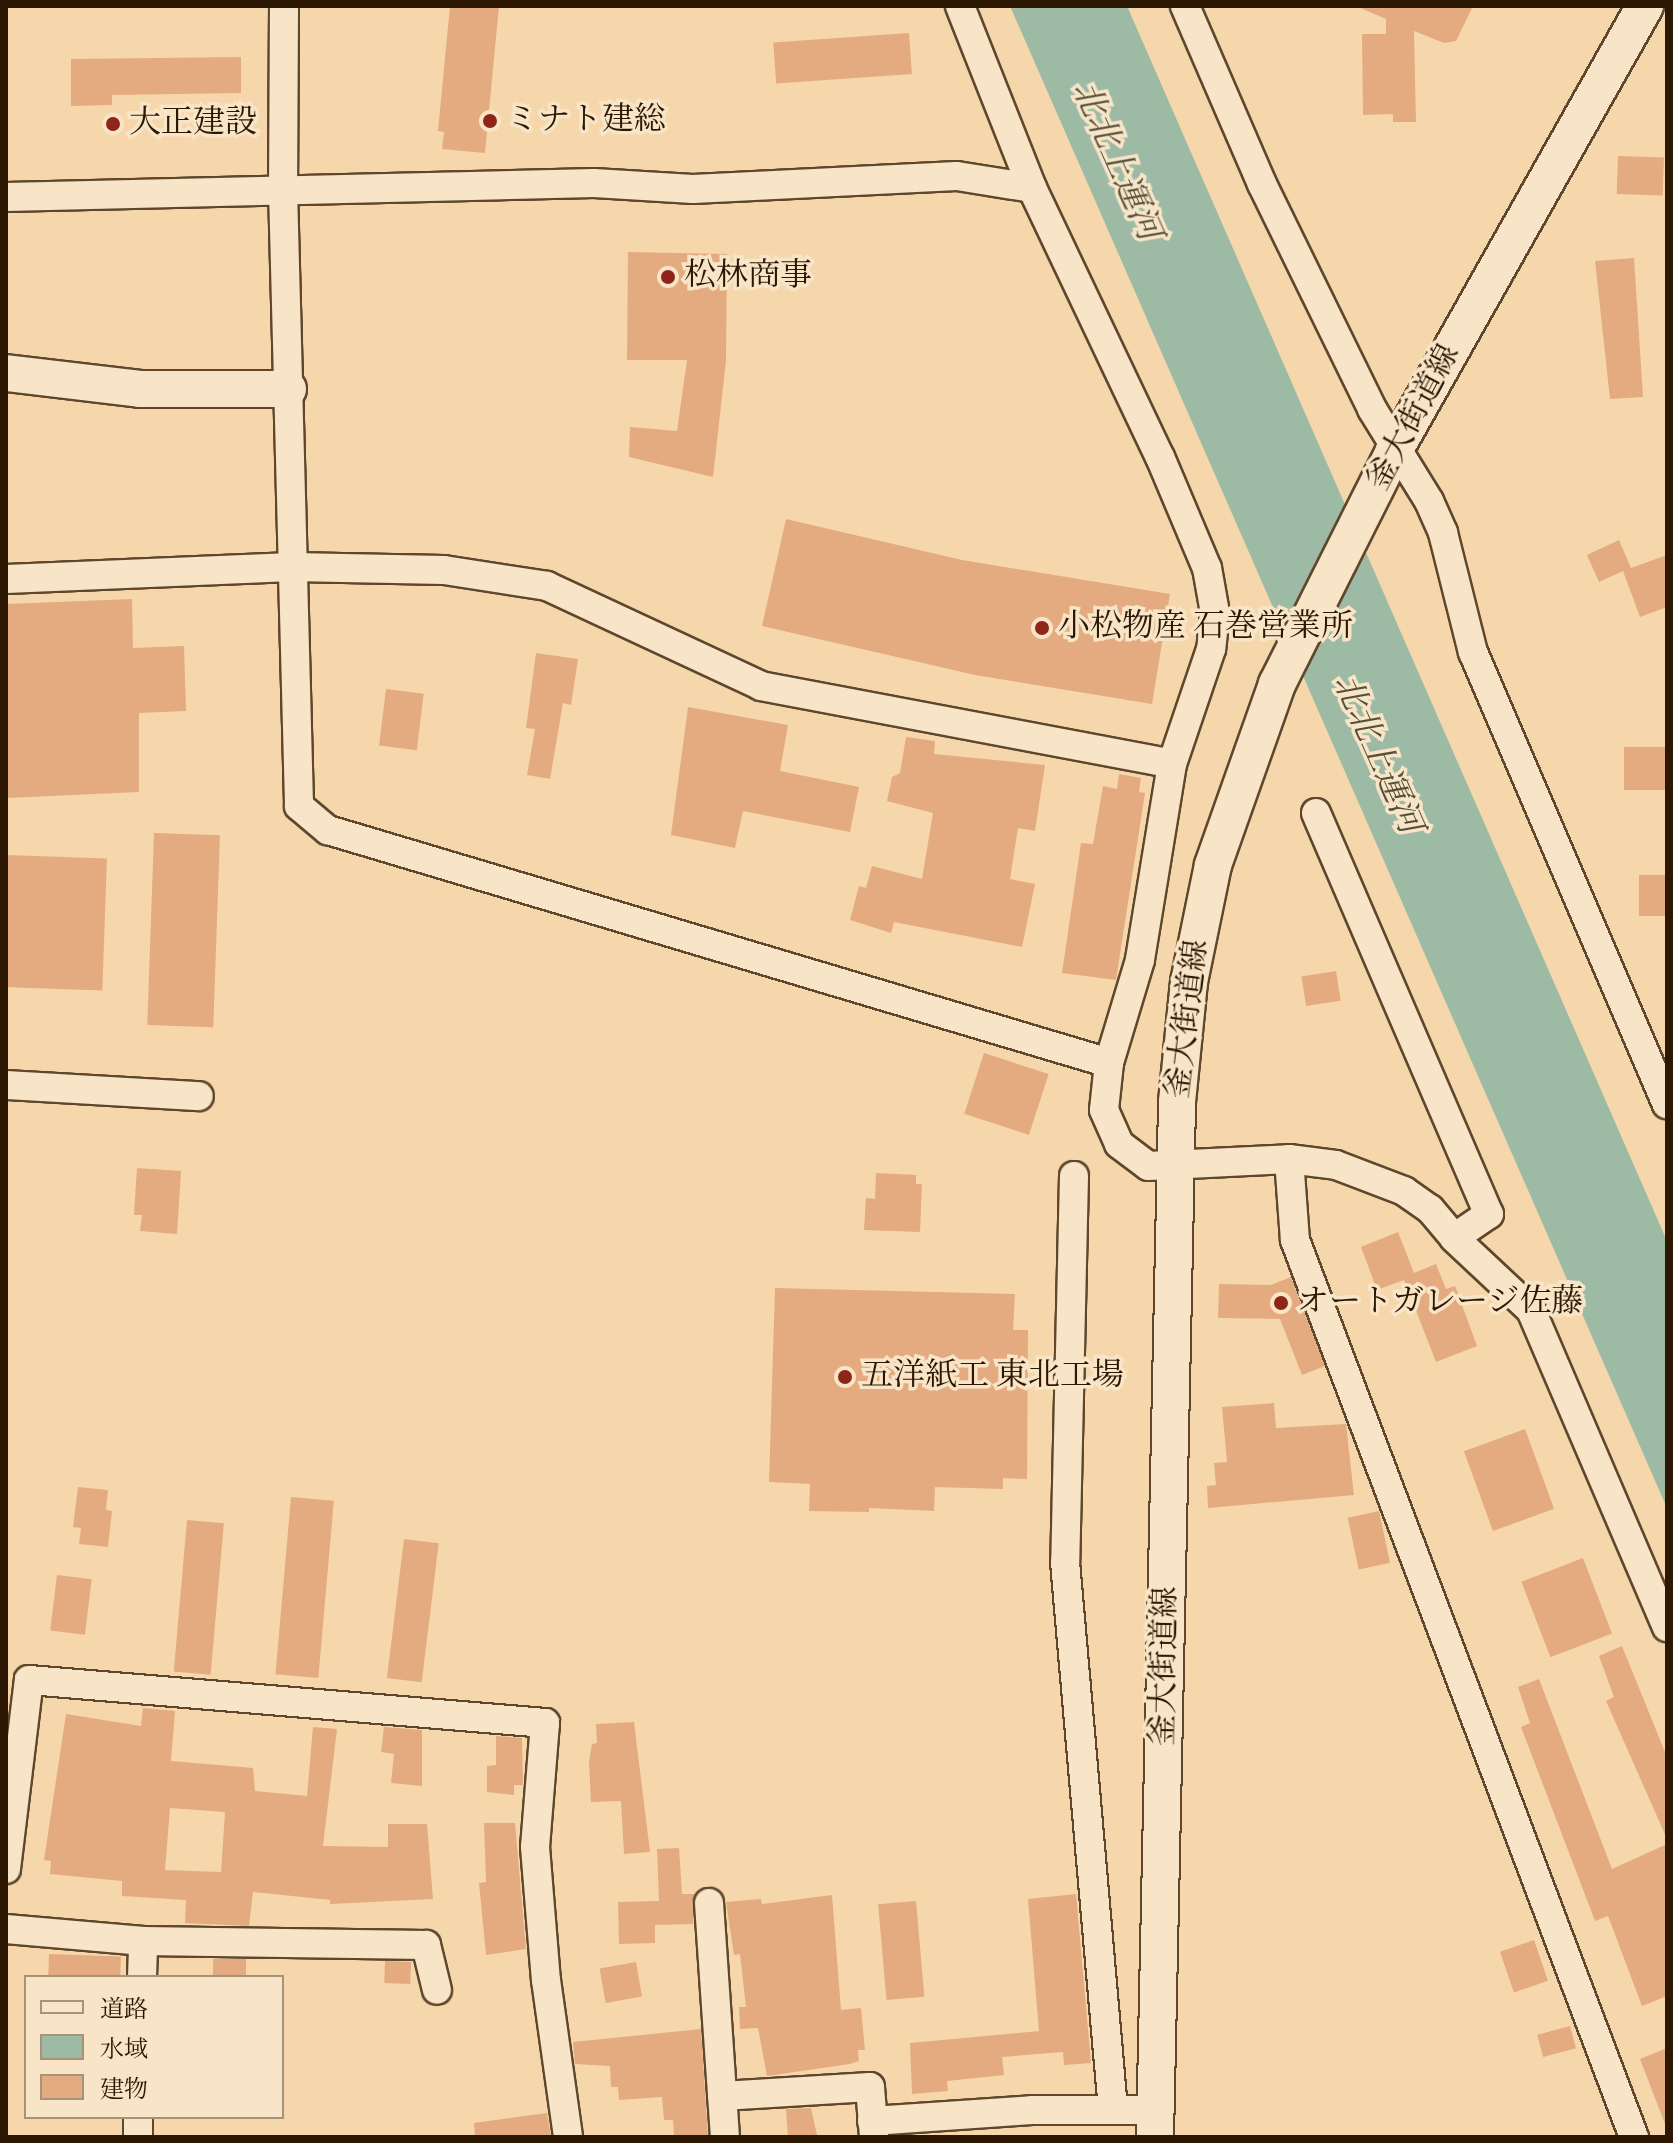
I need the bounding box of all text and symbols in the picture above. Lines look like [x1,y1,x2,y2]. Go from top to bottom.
water label: 北北上運河 [1063,75,1169,247]
place label: ミナト建総 [506,102,666,140]
place label: 大正建設 [129,105,257,143]
marker: ミナト建総 [481,112,499,130]
marker: 大正建設 [104,115,122,133]
place label: 松林商事 [684,258,812,296]
marker: 松林商事 [659,268,677,286]
street label: 釜大街道線 [1360,338,1470,498]
place label: 小松物産 石巻営業所 [1058,609,1353,647]
marker: 小松物産 石巻営業所 [1033,619,1051,637]
water label: 北北上運河 [1324,668,1430,840]
street label: 釜大街道線 [1160,937,1218,1101]
place label: オートガレージ佐藤 [1297,1284,1585,1322]
marker: オートガレージ佐藤 [1272,1294,1290,1312]
place label: 五洋紙工 東北工場 [861,1358,1124,1396]
marker: 五洋紙工 東北工場 [836,1368,854,1386]
street label: 釜大街道線 [1145,1586,1187,1746]
legend [24,1975,284,2119]
text: 道路 [100,1995,148,2026]
text: 水域 [100,2035,148,2066]
text: 建物 [100,2075,148,2106]

